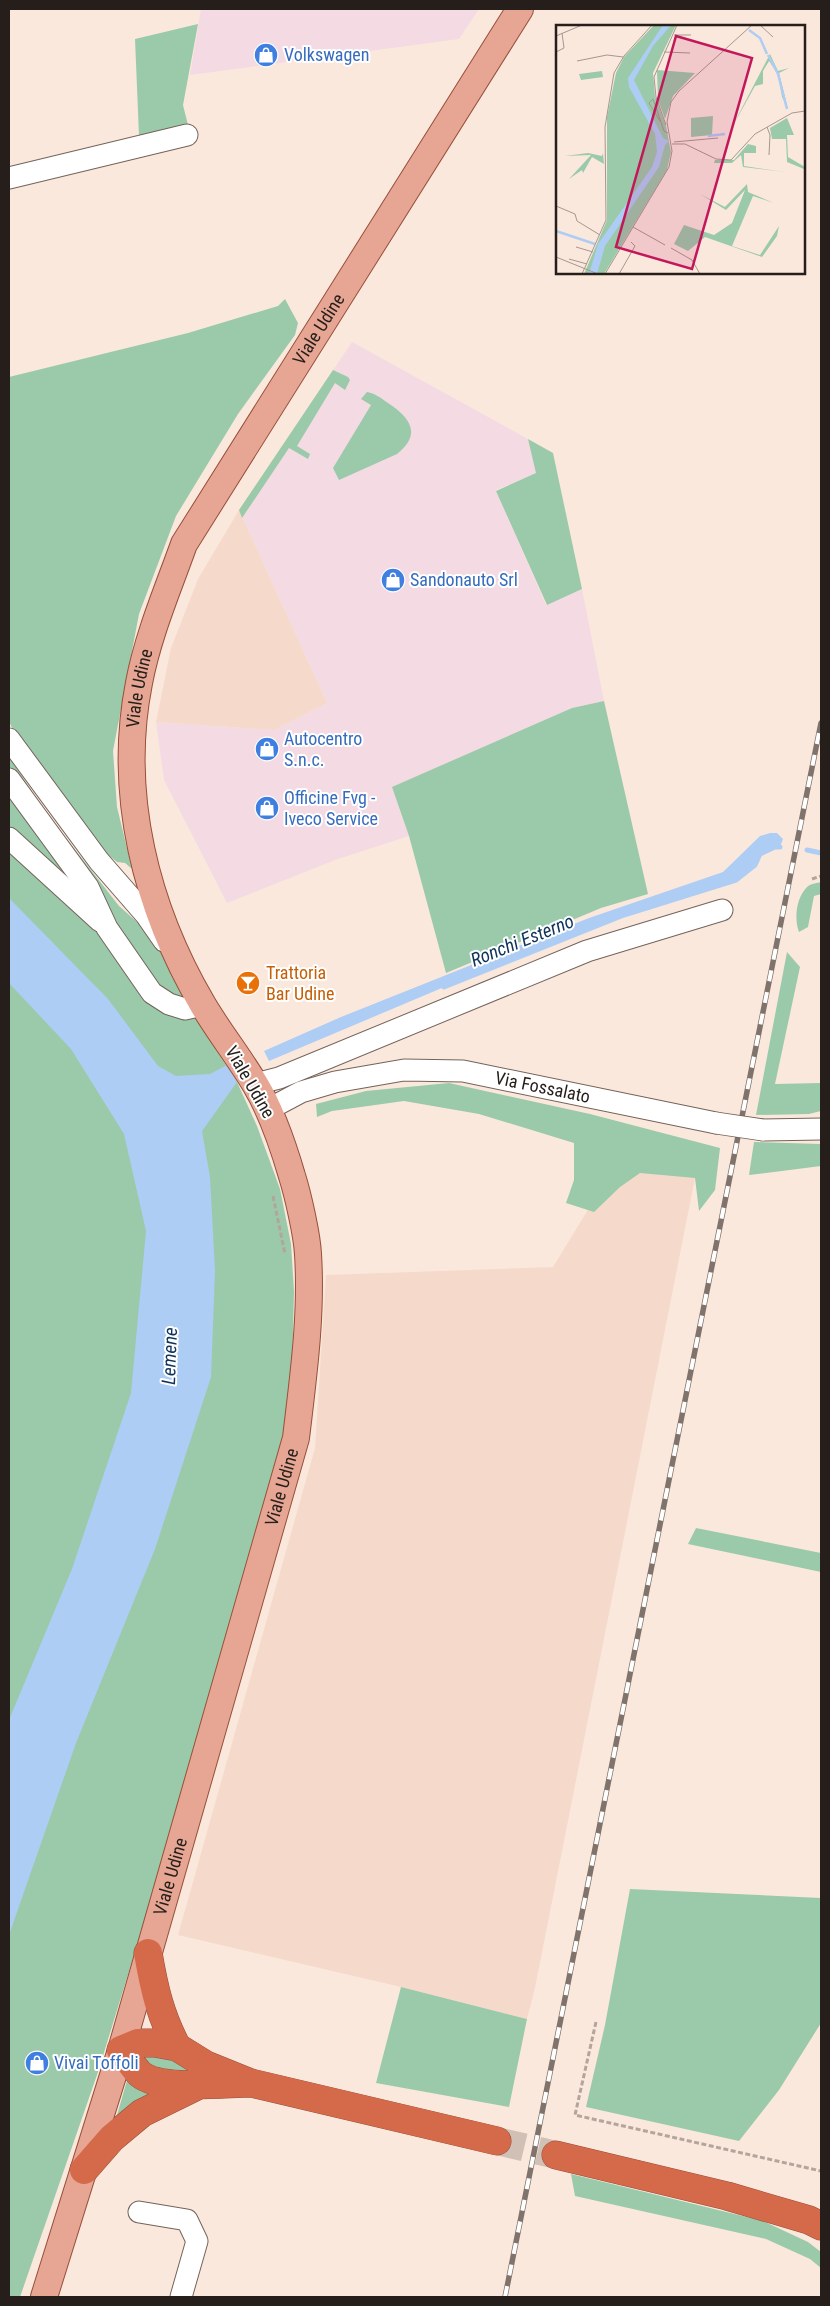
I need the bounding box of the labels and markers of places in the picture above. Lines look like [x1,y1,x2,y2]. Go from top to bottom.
shop icon: Volkswagen [253,42,279,68]
place label: Volkswagen [284,44,370,65]
shop icon: Sandonauto Srl [380,567,406,593]
place label: Sandonauto Srl [410,569,518,590]
place label: Autocentro S.n.c. [284,728,362,770]
shop icon: Autocentro S.n.c. [254,736,280,762]
place label: Officine Fvg - Iveco Service [284,787,378,829]
shop icon: Officine Fvg - Iveco Service [254,795,280,821]
place label: Trattoria Bar Udine [266,962,334,1004]
bar icon: Trattoria Bar Udine [235,970,261,996]
shop icon: Vivai Toffoli [24,2050,50,2076]
place label: Vivai Toffoli [54,2052,139,2073]

